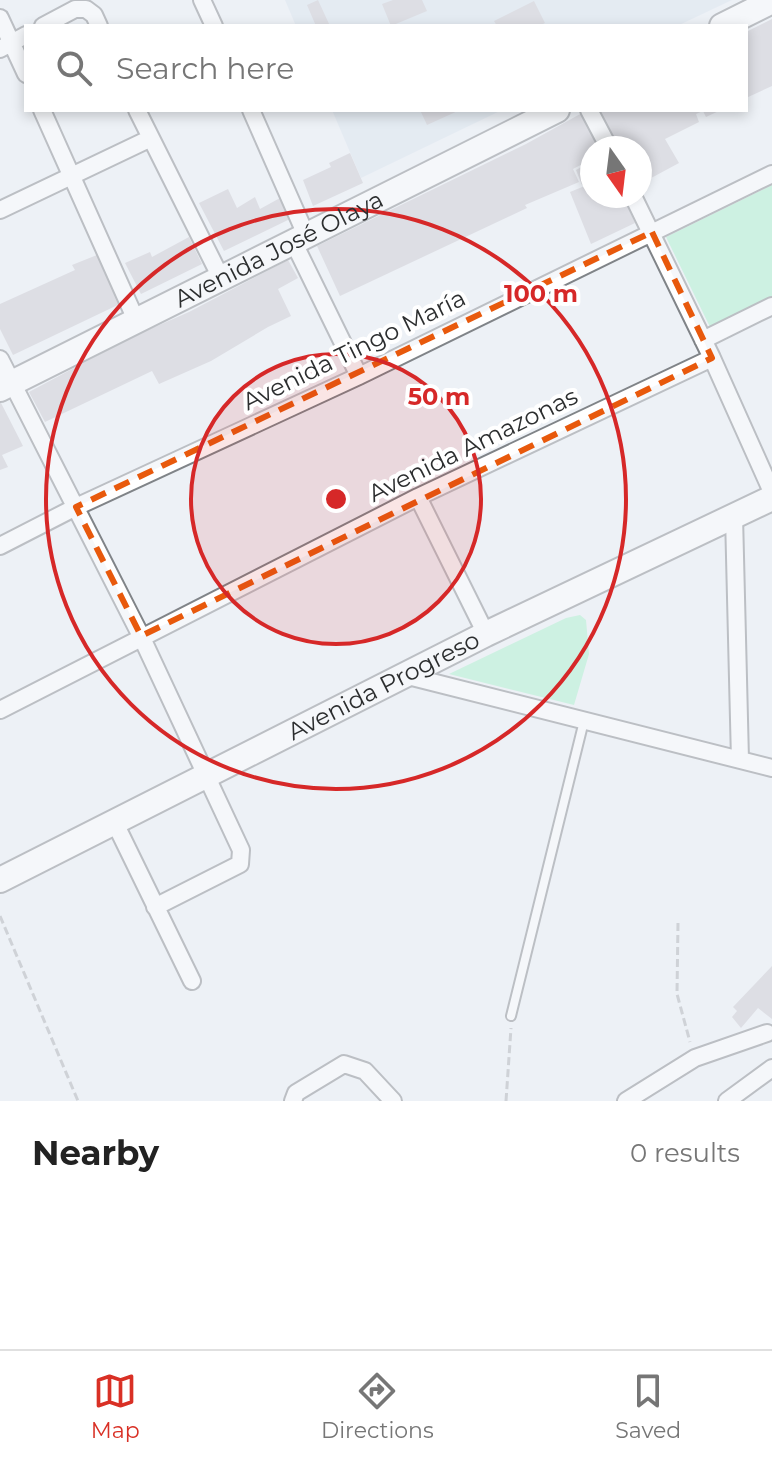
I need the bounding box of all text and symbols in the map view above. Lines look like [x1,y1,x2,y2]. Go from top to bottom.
search box [24,24,748,112]
icon: search [52,46,96,90]
text: Search here [116,50,294,87]
north arrow [580,136,652,208]
street label: Avenida José Olaya [169,184,388,313]
text: 100 m [504,279,578,308]
street label: Avenida Tingo María [238,283,470,416]
street label: Avenida Amazonas [363,381,582,508]
text: 50 m [408,382,470,411]
centre of rings [322,485,350,513]
street label: Avenida Progreso [283,625,484,746]
text: Nearby [32,1132,159,1174]
text: 0 results [630,1137,740,1169]
tab: Map [91,1369,140,1444]
tab: Directions [321,1369,434,1444]
tab: Saved [615,1369,681,1444]

